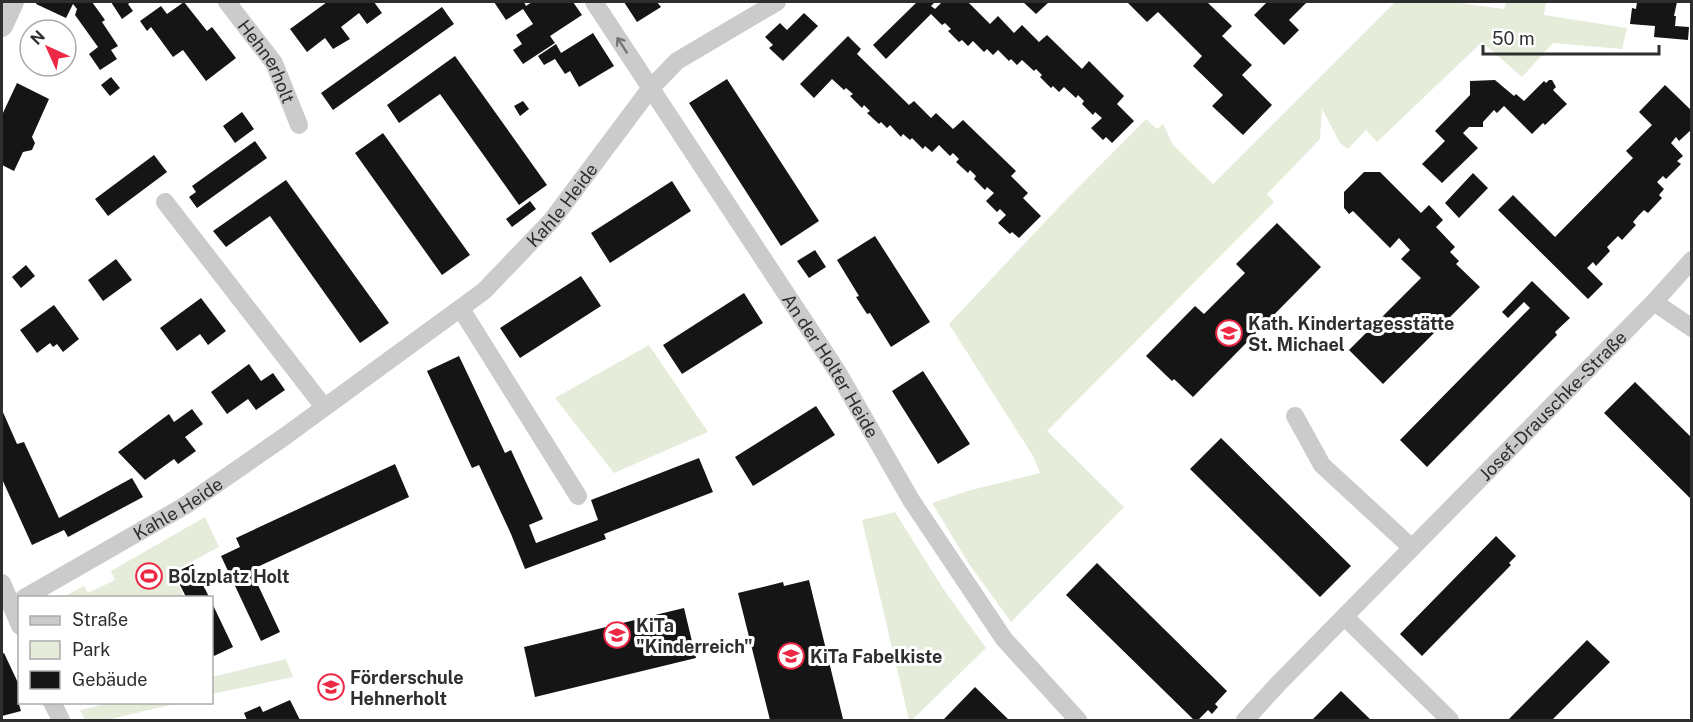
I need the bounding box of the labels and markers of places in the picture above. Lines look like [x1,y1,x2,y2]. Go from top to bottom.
place label: Kath. Kindertagesstätte St. Michael [1248,313,1454,355]
school or university icon: Kath. Kindertagesstätte St. Michael [1214,318,1244,348]
sports icon: Bolzplatz Holt [134,561,164,591]
place label: Bolzplatz Holt [168,566,290,587]
place label: KiTa "Kinderreich" [636,615,753,657]
school or university icon: KiTa "Kinderreich" [602,620,632,650]
school or university icon: KiTa Fabelkiste [776,641,806,671]
place label: KiTa Fabelkiste [810,646,942,667]
place label: Förderschule Hehnerholt [350,667,464,709]
school or university icon: Förderschule Hehnerholt [316,672,346,702]

